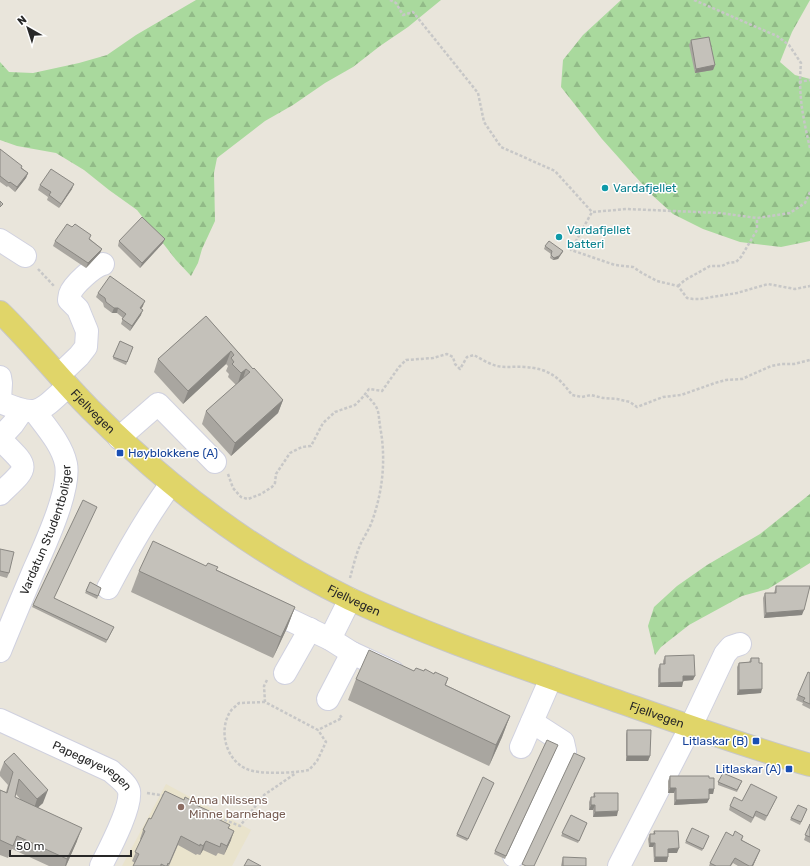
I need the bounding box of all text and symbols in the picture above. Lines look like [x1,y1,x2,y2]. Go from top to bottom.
north arrow [8,8,48,48]
text: N [15,13,29,28]
place label: Vardafjellet [613,181,677,195]
marker: Vardafjellet [600,183,610,193]
place label: Vardafjellet batteri [567,223,631,251]
marker: Vardafjellet batteri [554,232,564,242]
street label: Fjellvegen [68,386,118,437]
place label: Høyblokkene (A) [128,446,218,460]
marker: Høyblokkene (A) [115,448,125,458]
street label: Vardatun Studentboliger [17,463,74,597]
street label: Fjellvegen [325,582,383,619]
street label: Fjellvegen [628,699,686,731]
place label: Litlaskar (B) [682,734,748,748]
marker: Litlaskar (B) [751,736,761,746]
street label: Papegøyevegen [50,738,135,793]
place label: Litlaskar (A) [716,762,781,776]
marker: Litlaskar (A) [784,764,794,774]
place label: Anna Nilssens Minne barnehage [189,793,286,821]
marker: Anna Nilssens Minne barnehage [176,802,186,812]
scale bar [10,832,131,858]
text: 50 m [16,839,44,853]

